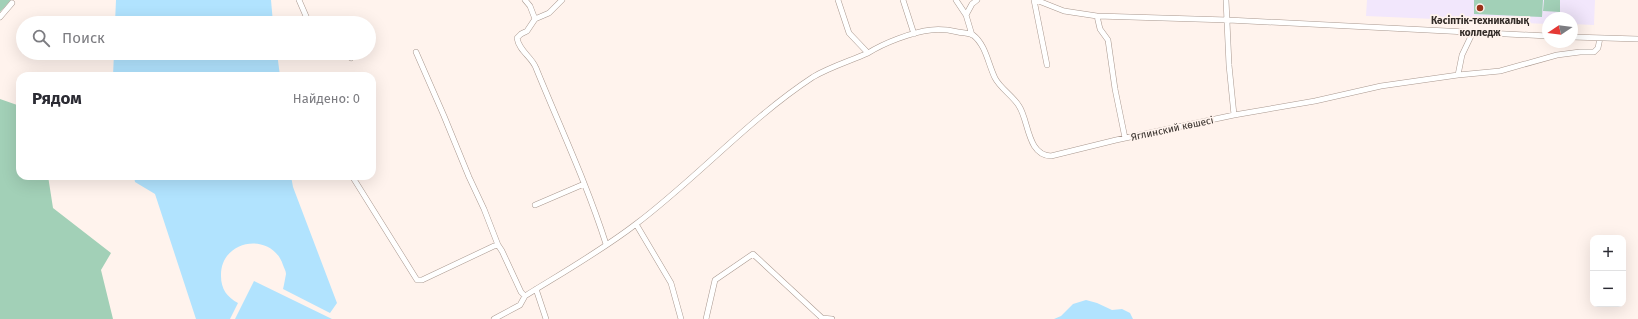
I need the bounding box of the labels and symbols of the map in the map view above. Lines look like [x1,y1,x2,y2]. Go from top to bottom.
marker: Кәсіптік-техникалық колледж [1475,3,1485,13]
north arrow [1542,12,1578,48]
place label: Кәсіптік-техникалық колледж [1431,15,1529,39]
street label: Яглинский көшесі [1130,113,1215,144]

